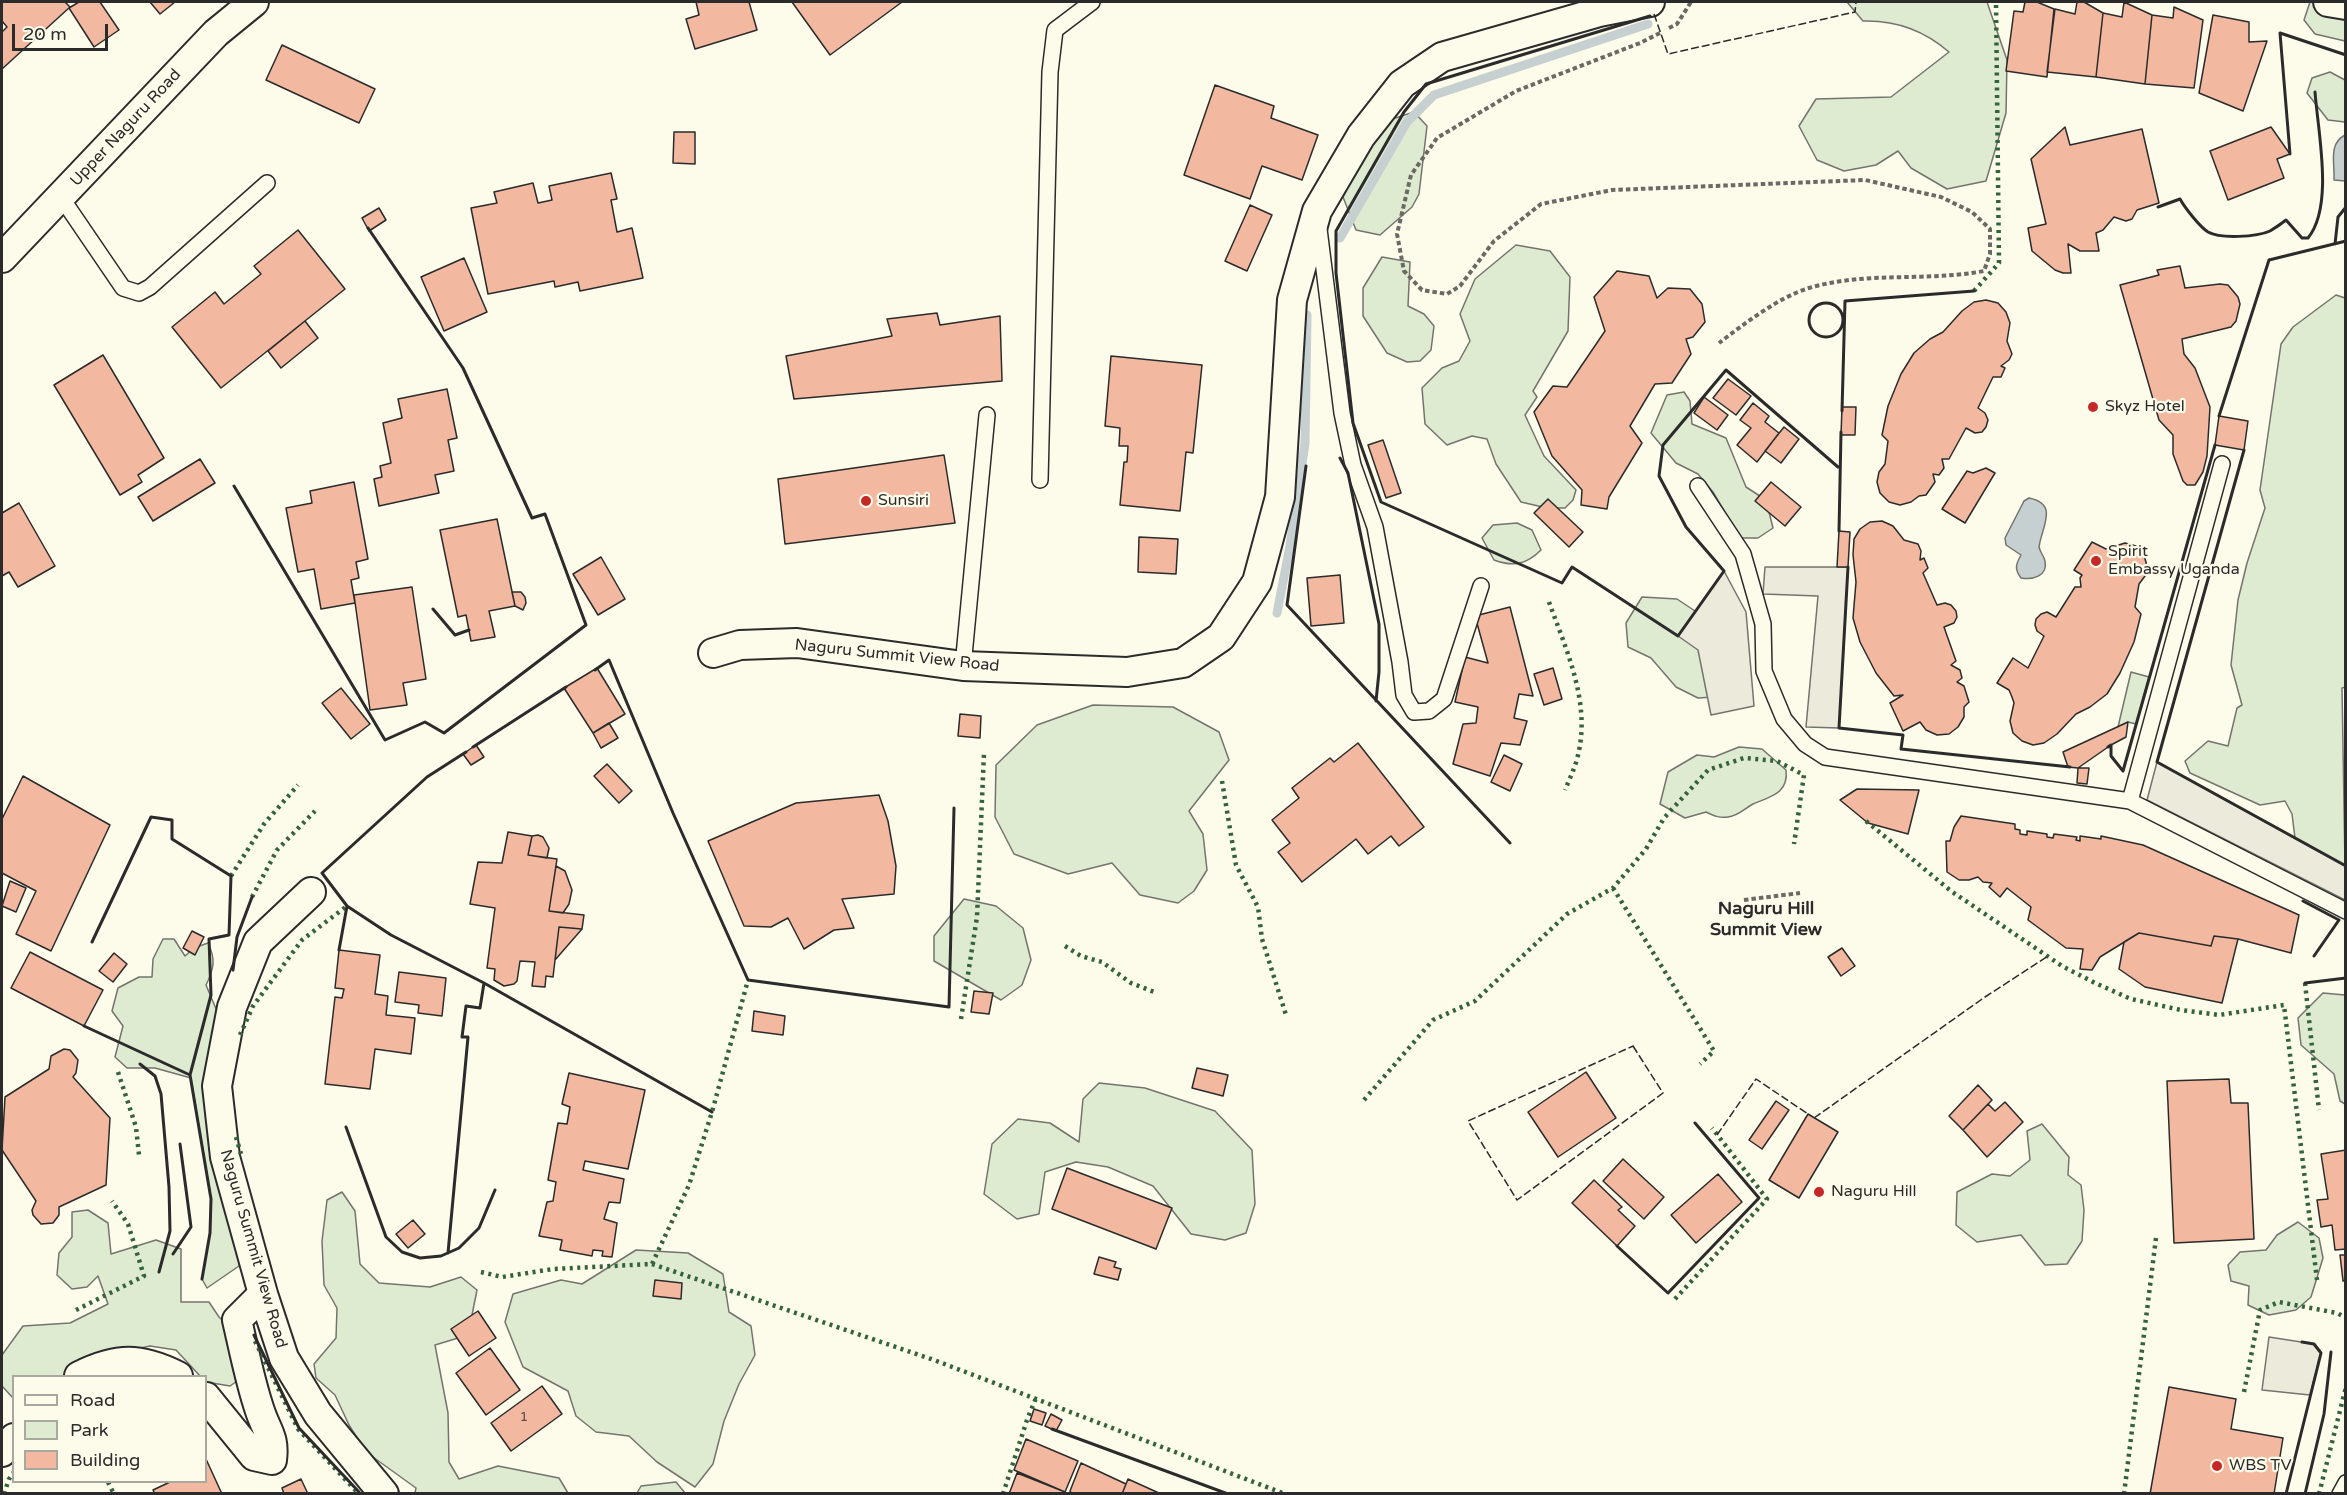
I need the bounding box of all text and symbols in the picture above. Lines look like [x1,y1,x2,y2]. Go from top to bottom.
scale bar [15,12,111,50]
text: 20 m [23,23,67,45]
street label: Upper Naguru Road [67,65,185,191]
place label: Skyz Hotel [2105,397,2185,417]
marker: Skyz Hotel [2086,400,2100,414]
place label: Sunsiri [878,491,929,511]
marker: Sunsiri [859,494,873,508]
place label: Spirit Embassy Uganda [2108,542,2240,580]
marker: Spirit Embassy Uganda [2089,554,2103,568]
street label: Naguru Summit View Road [794,636,1000,676]
district label: Naguru Hill Summit View [1710,898,1822,940]
street label: Naguru Summit View Road [215,1147,291,1351]
place label: Naguru Hill [1831,1182,1917,1202]
marker: Naguru Hill [1812,1185,1826,1199]
legend [12,1375,207,1483]
text: Road [70,1389,115,1411]
house number: 1 [520,1409,528,1425]
text: Park [70,1419,108,1441]
text: Building [70,1449,140,1471]
place label: WBS TV [2229,1456,2292,1476]
marker: WBS TV [2210,1459,2224,1473]

